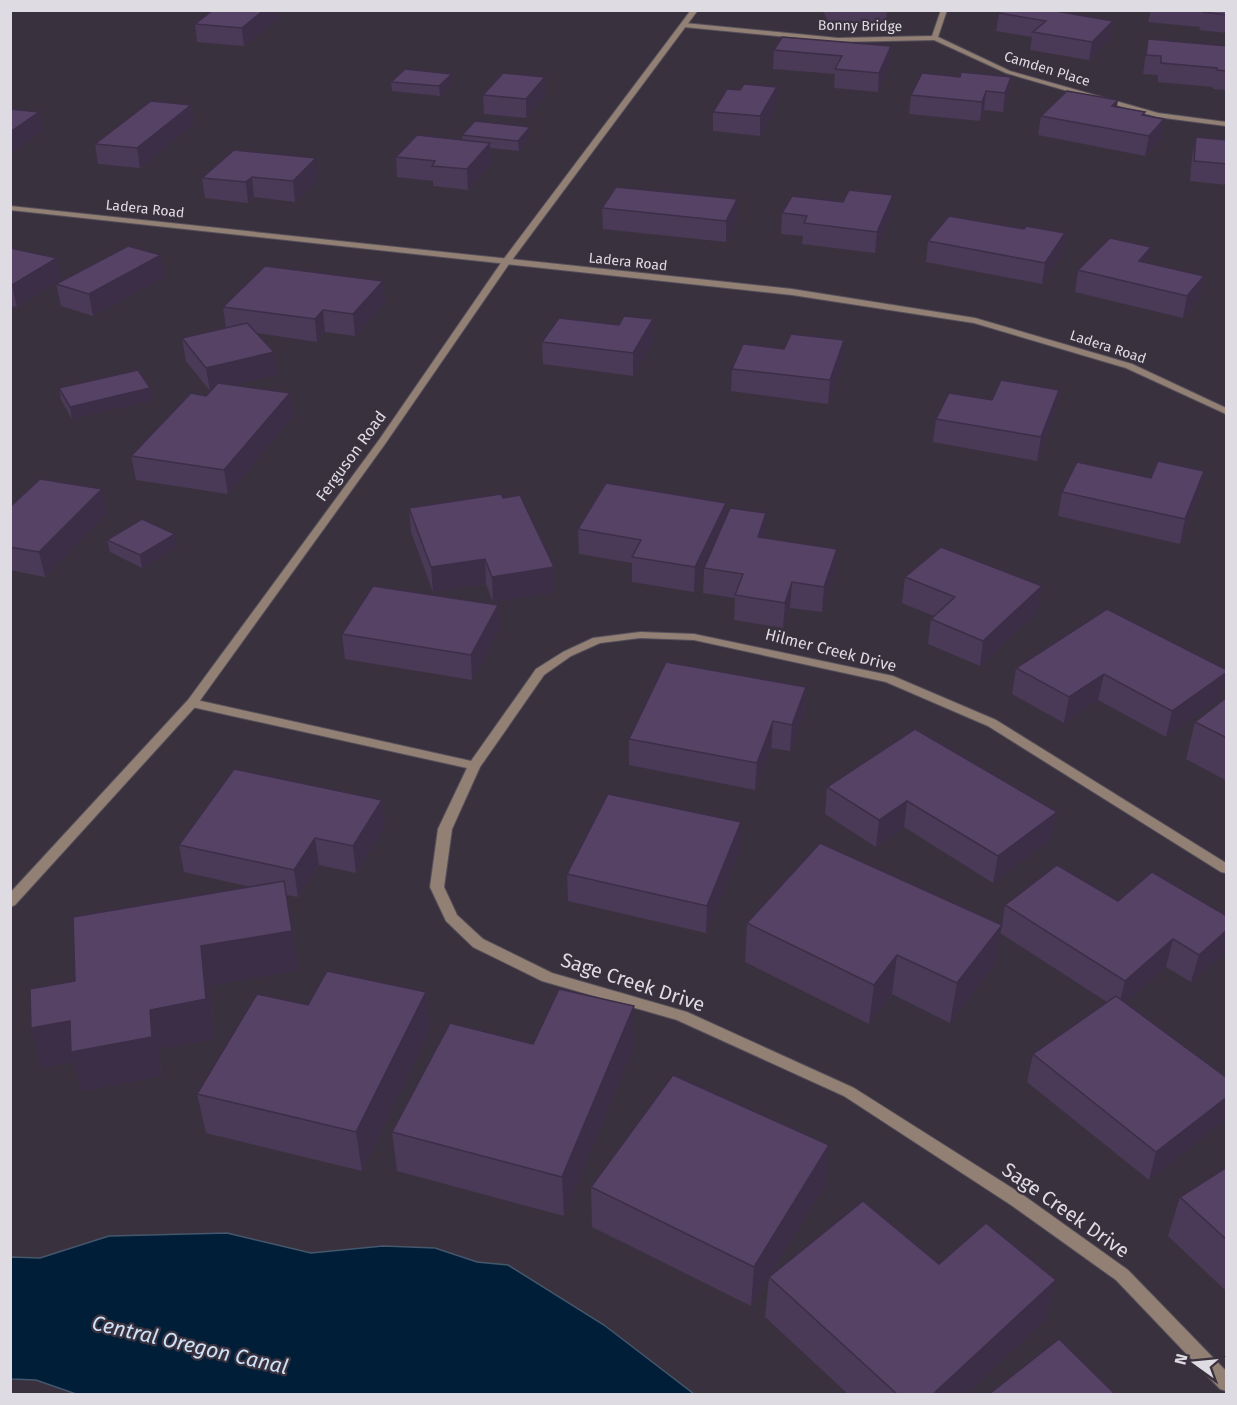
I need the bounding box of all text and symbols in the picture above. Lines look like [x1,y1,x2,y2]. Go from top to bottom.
street label: Bonny Bridge [818,17,902,35]
street label: Camden Place [1002,48,1092,90]
street label: Ladera Road [105,196,185,222]
street label: Ladera Road [588,249,668,275]
street label: Ladera Road [1068,327,1148,367]
street label: Ferguson Road [312,407,390,505]
street label: Hilmer Creek Drive [763,624,899,676]
street label: Sage Creek Drive [558,947,708,1017]
street label: Sage Creek Drive [998,1157,1134,1263]
water label: Central Oregon Canal [89,1310,291,1380]
north arrow [1165,1333,1225,1393]
text: N [1170,1352,1192,1367]

